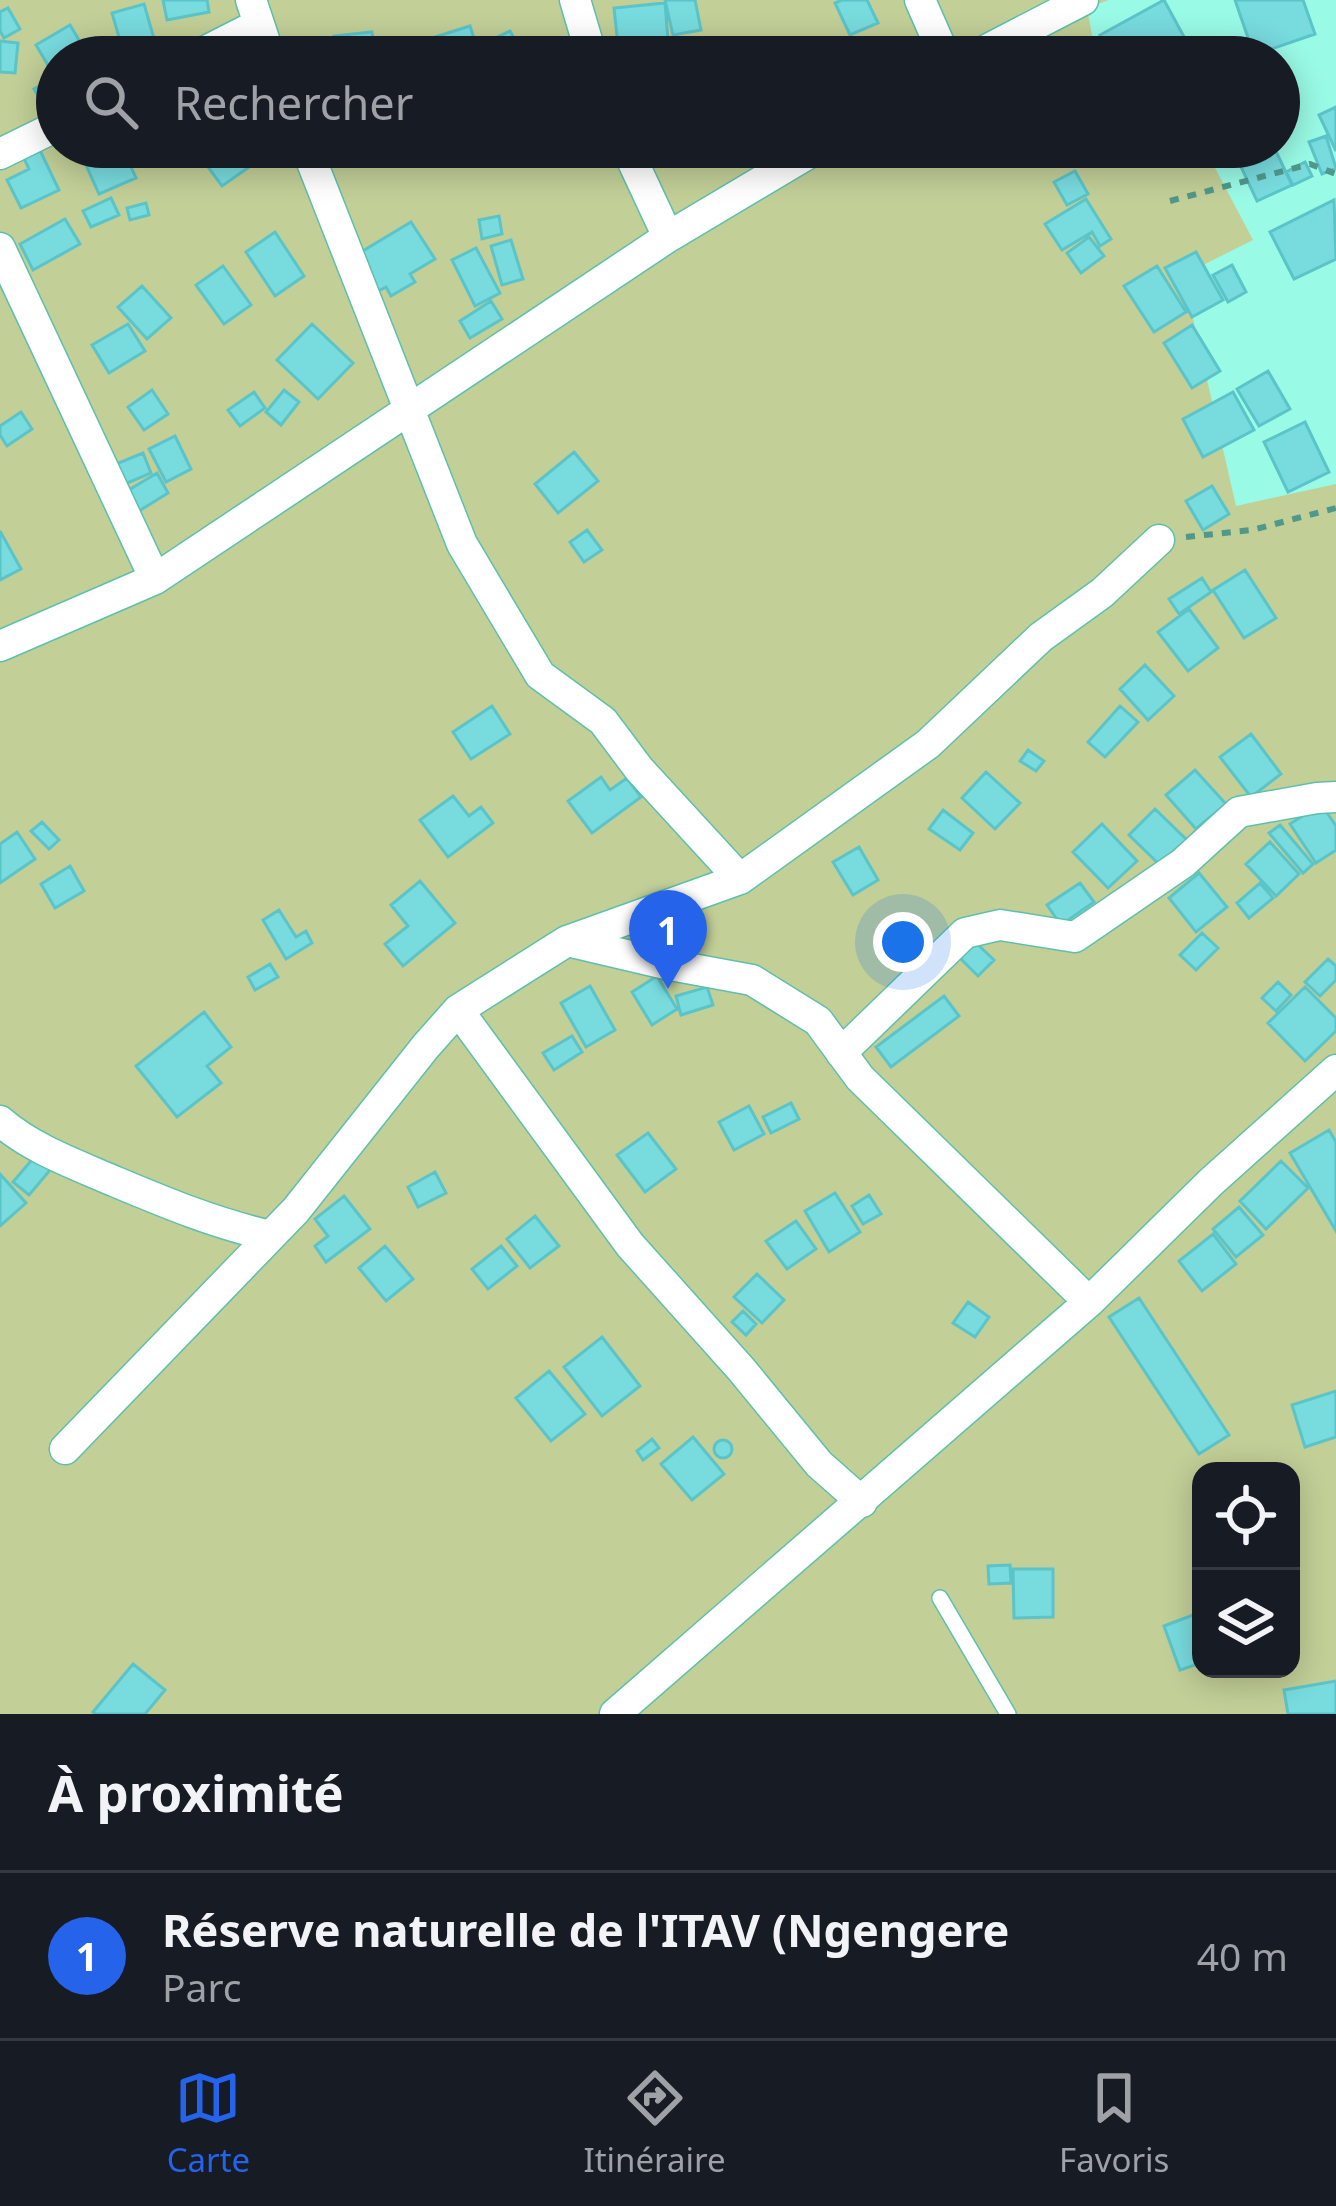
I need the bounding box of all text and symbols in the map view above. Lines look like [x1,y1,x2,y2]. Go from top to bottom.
search box [36,36,1300,168]
icon: search [78,69,144,135]
text: Rechercher [174,72,413,133]
pin: 1 [629,890,707,989]
your location [873,912,933,972]
map controls [1192,1462,1300,1678]
button: locate [1192,1462,1300,1570]
button: layers [1192,1570,1300,1678]
text: À proximité [48,1757,344,1827]
text: Réserve naturelle de l'ITAV (Ngengere [162,1899,1009,1960]
text: 1 [76,1929,98,1982]
text: 40 m [1197,1929,1288,1982]
text: Parc [162,1960,242,2013]
tab: Carte [167,2065,250,2182]
tab: Itinéraire [584,2065,726,2182]
tab: Favoris [1059,2065,1169,2182]

